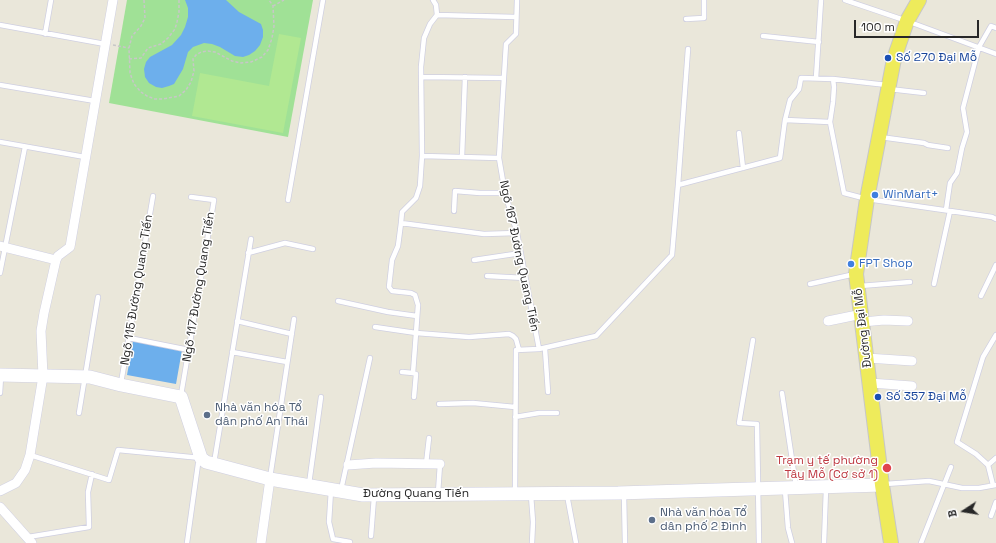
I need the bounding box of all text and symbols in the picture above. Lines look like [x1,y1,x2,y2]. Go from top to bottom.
scale bar [856,12,981,38]
text: 100 m [861,19,895,35]
place label: Số 270 Đại Mỗ [896,51,977,65]
marker: Số 270 Đại Mỗ [883,53,893,63]
street label: Ngõ 167 Đường Quang Tiến [496,179,542,333]
place label: WinMart+ [883,188,939,202]
marker: WinMart+ [870,190,880,200]
street label: Ngõ 117 Đường Quang Tiến [180,211,218,363]
street label: Ngõ 115 Đường Quang Tiến [118,214,156,366]
place label: FPT Shop [859,257,913,271]
marker: FPT Shop [846,259,856,269]
street label: Đường Đại Mỗ [851,287,875,369]
place label: Số 357 Đại Mỗ [886,390,967,404]
marker: Số 357 Đại Mỗ [873,392,883,402]
place label: Nhà văn hóa Tổ dân phố An Thái [215,401,308,429]
marker: Nhà văn hóa Tổ dân phố An Thái [202,410,212,420]
place label: Trạm y tế phường Tây Mỗ (Cơ sở 1) [776,454,878,482]
marker: Trạm y tế phường Tây Mỗ (Cơ sở 1) [881,462,893,474]
street label: Đường Quang Tiến [363,487,469,501]
north arrow [944,491,984,531]
place label: Nhà văn hóa Tổ dân phố 2 Đình [660,506,747,534]
text: B [945,508,960,519]
marker: Nhà văn hóa Tổ dân phố 2 Đình [647,515,657,525]

